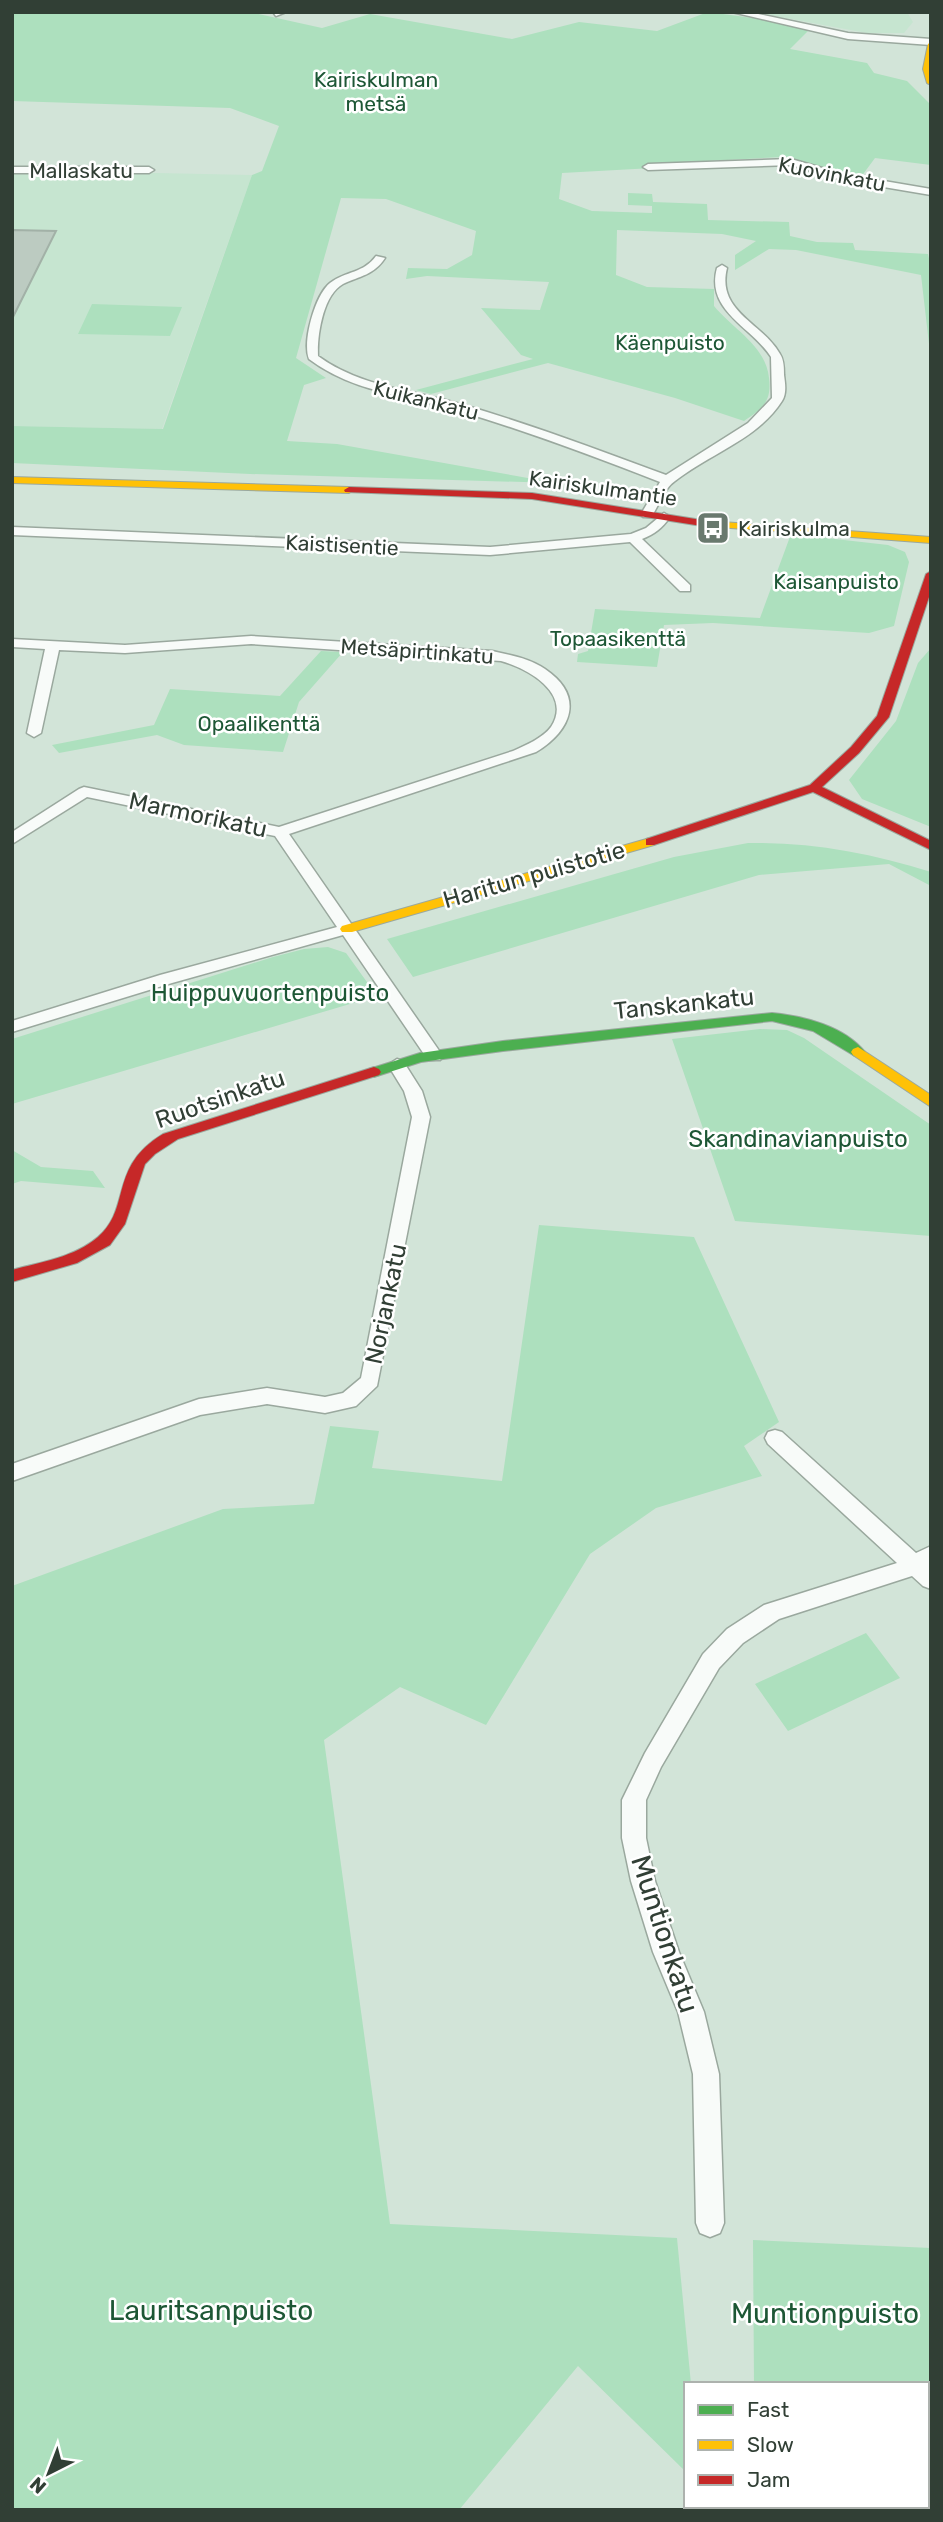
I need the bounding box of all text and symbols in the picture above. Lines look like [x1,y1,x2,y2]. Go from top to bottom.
park label: Kairiskulman metsä [314,67,438,116]
street label: Kuovinkatu [776,151,888,197]
street label: Mallaskatu [29,158,133,183]
park label: Käenpuisto [615,330,725,355]
street label: Kuikankatu [371,375,481,425]
street label: Kairiskulmantie [527,465,679,511]
bus stop icon: Kairiskulma [694,509,732,547]
place label: Kairiskulma [738,516,850,541]
street label: Kaistisentie [285,530,399,560]
park label: Kaisanpuisto [773,569,899,594]
park label: Topaasikenttä [550,626,686,651]
street label: Metsäpirtinkatu [340,633,494,669]
park label: Opaalikenttä [198,711,320,736]
street label: Marmorikatu [126,787,270,843]
street label: Haritun puistotie [440,836,628,914]
park label: Huippuvuortenpuisto [151,979,389,1007]
street label: Tanskankatu [613,983,755,1025]
street label: Ruotsinkatu [152,1064,288,1134]
park label: Skandinavianpuisto [688,1125,908,1153]
street label: Norjankatu [360,1241,412,1367]
street label: Muntionkatu [624,1851,706,2017]
park label: Lauritsanpuisto [109,2294,313,2327]
park label: Muntionpuisto [731,2297,919,2330]
legend [684,2382,929,2508]
text: Fast [747,2397,789,2422]
text: Slow [747,2432,794,2457]
north arrow [14,2438,84,2508]
text: Jam [747,2467,791,2492]
text: N [25,2472,51,2498]

